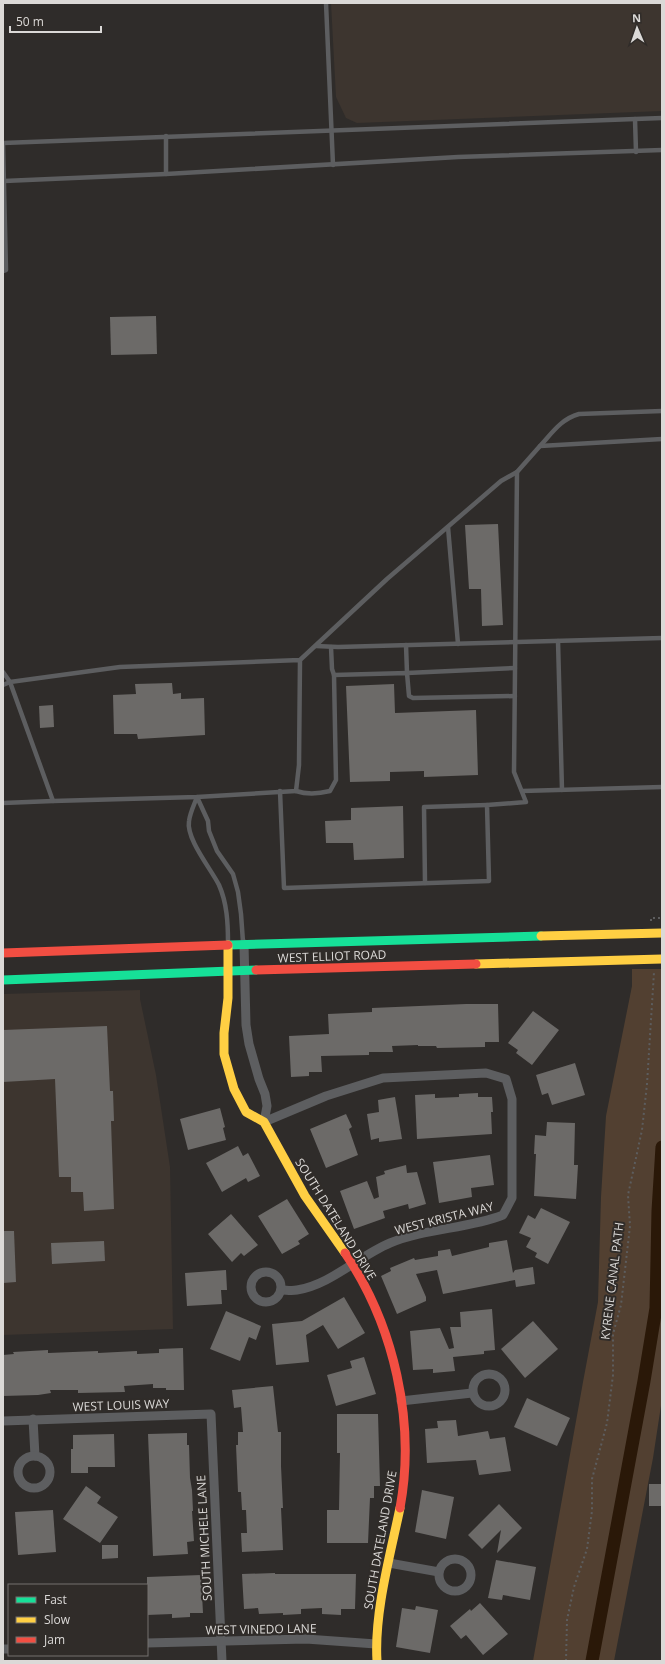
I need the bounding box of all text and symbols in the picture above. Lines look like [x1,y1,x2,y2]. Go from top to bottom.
scale bar [10,8,101,34]
north arrow [617,8,657,48]
text: N [632,10,641,25]
text: 50 m [16,13,44,30]
street label: WEST ELLIOT ROAD [277,946,387,966]
street label: SOUTH DATELAND DRIVE [291,1155,381,1283]
street label: WEST KRISTA WAY [393,1197,496,1239]
street label: KYRENE CANAL PATH [596,1221,628,1341]
street label: WEST LOUIS WAY [72,1395,170,1415]
street label: SOUTH DATELAND DRIVE [359,1469,401,1611]
street label: SOUTH MICHELE LANE [192,1475,216,1601]
legend [8,1584,148,1656]
text: Fast [44,1591,67,1608]
text: Slow [44,1611,71,1628]
street label: WEST VINEDO LANE [205,1620,317,1638]
text: Jam [43,1631,65,1648]

